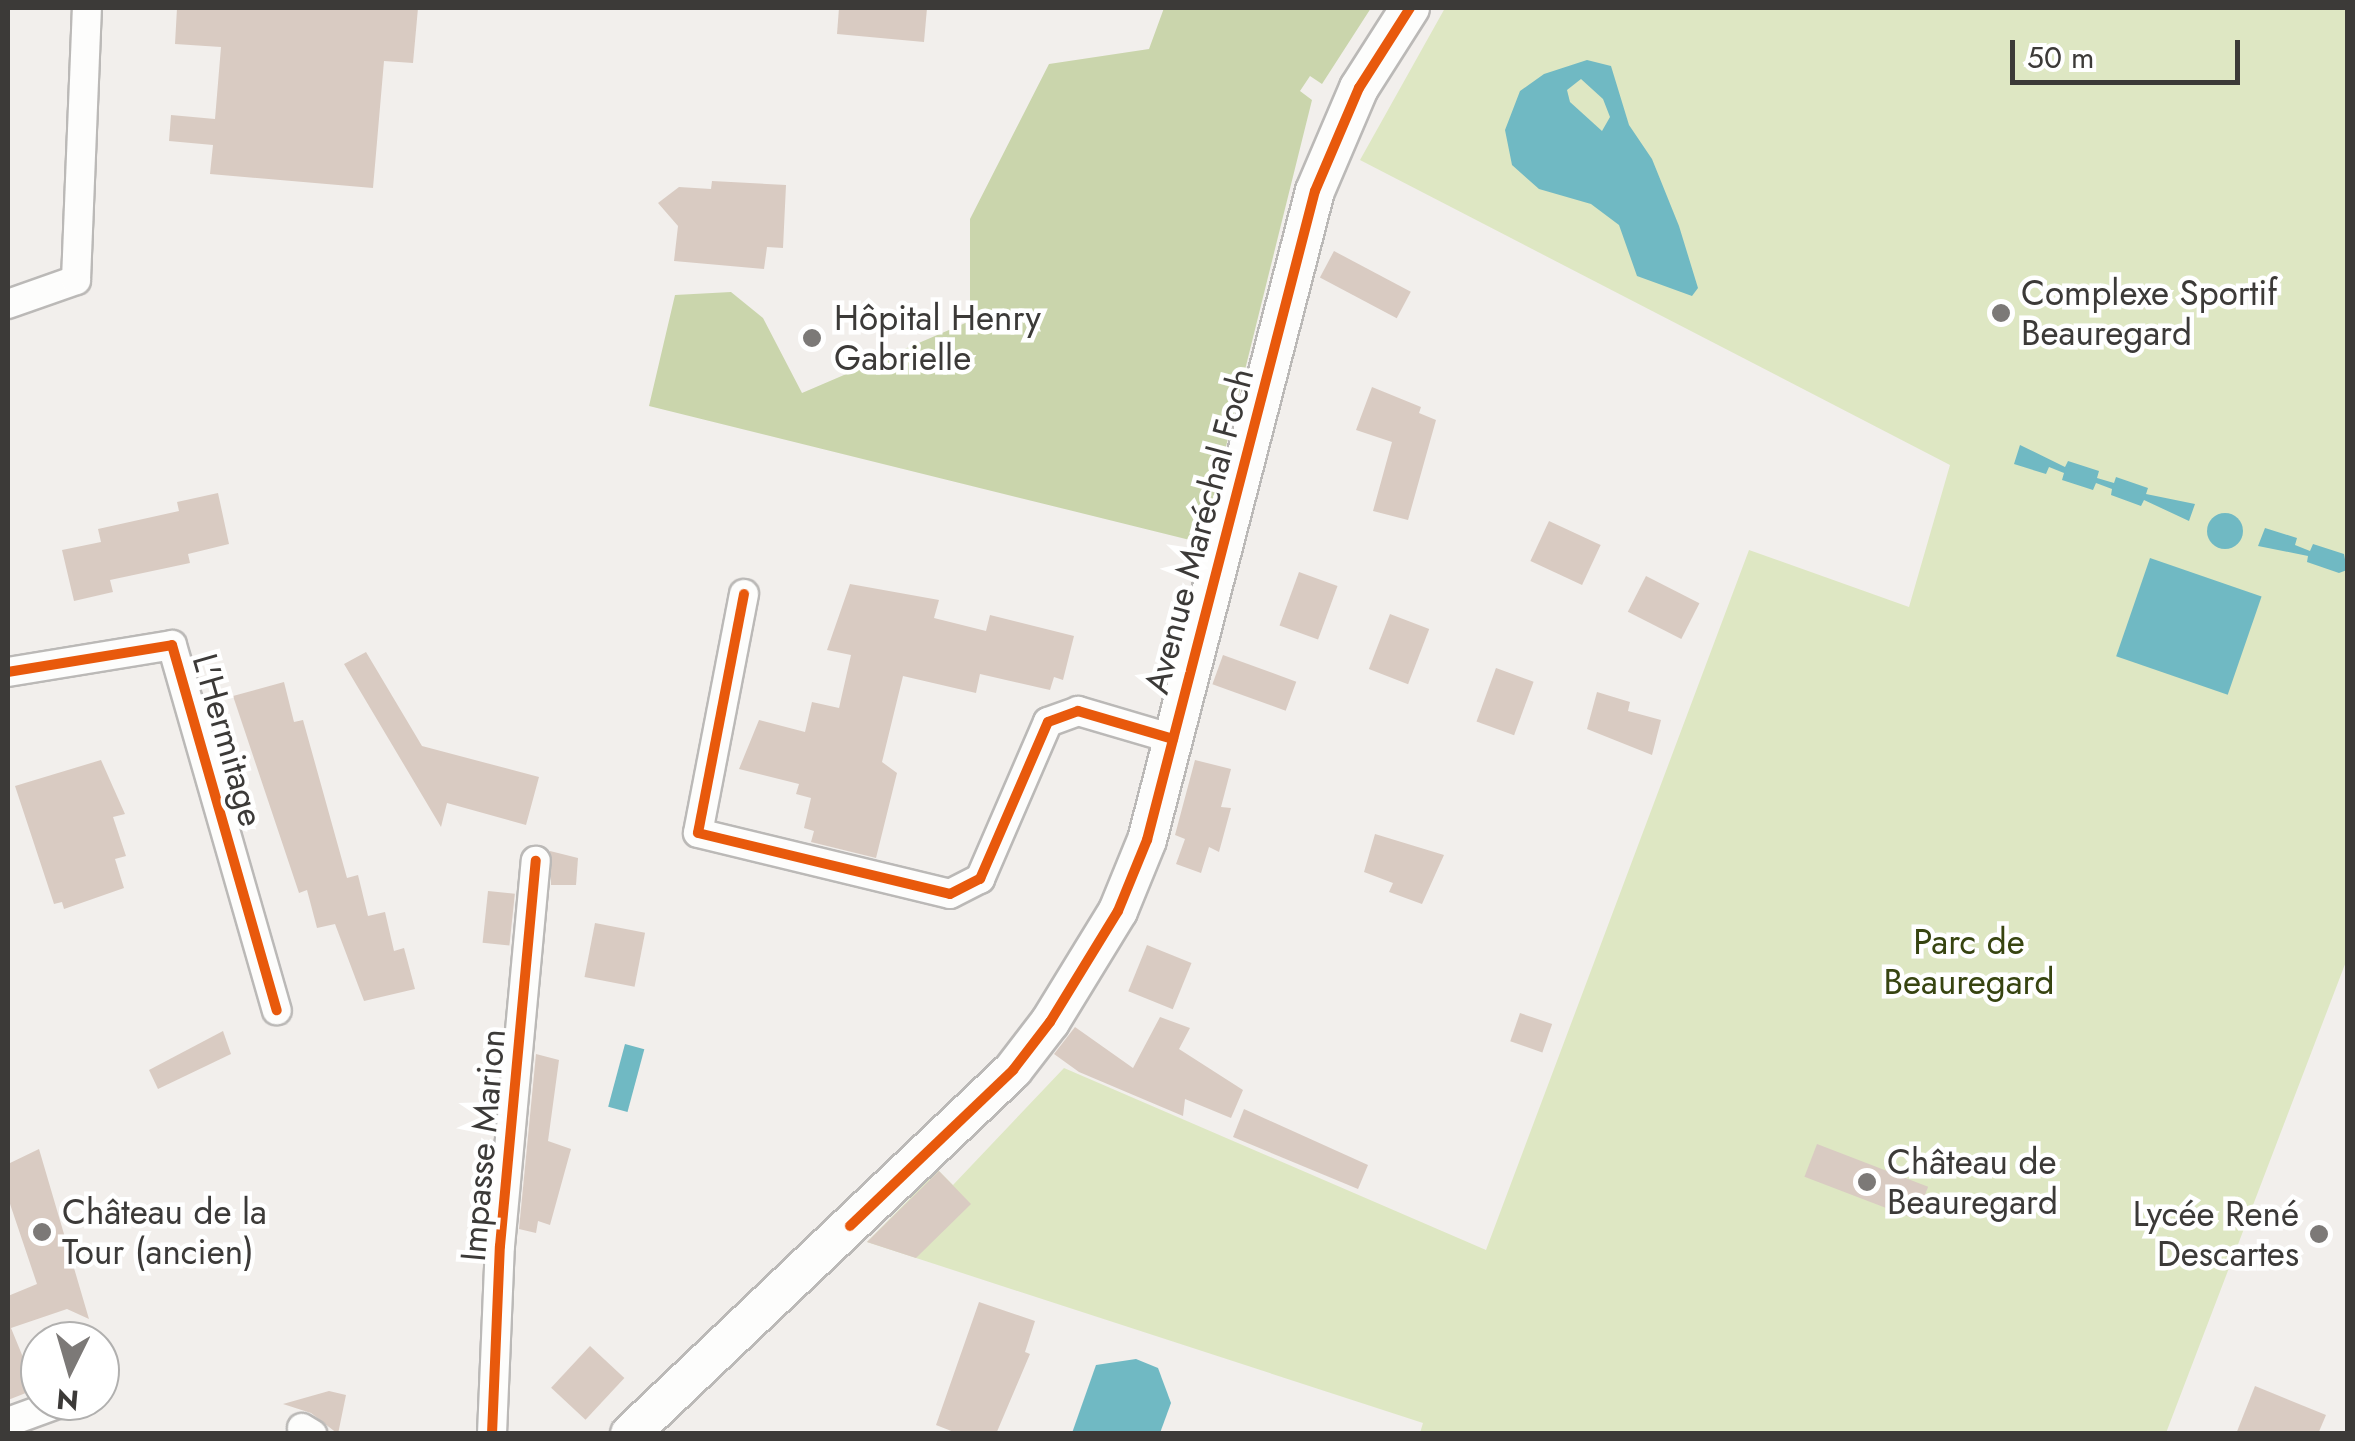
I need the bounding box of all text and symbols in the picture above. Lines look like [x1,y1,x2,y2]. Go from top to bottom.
scale bar [2015,20,2245,82]
text: 50 m [2027,36,2094,79]
place label: Complexe Sportif Beauregard [2021,272,2277,354]
place label: Hôpital Henry Gabrielle [834,297,1041,379]
marker: Complexe Sportif Beauregard [1990,302,2012,324]
marker: Hôpital Henry Gabrielle [799,325,825,351]
street label: Avenue Maréchal Foch [1135,364,1263,698]
street label: L'Hermitage [183,649,273,831]
park label: Parc de Beauregard [1883,921,2055,1003]
street label: Impasse Marion [452,1027,514,1263]
place label: Château de Beauregard [1887,1141,2058,1223]
marker: Château de Beauregard [1856,1171,1878,1193]
place label: Château de la Tour (ancien) [62,1191,267,1273]
place label: Lycée René Descartes [2133,1193,2299,1275]
marker: Château de la Tour (ancien) [31,1221,53,1243]
marker: Lycée René Descartes [2308,1223,2330,1245]
north arrow [20,1321,120,1421]
text: N [55,1378,80,1421]

